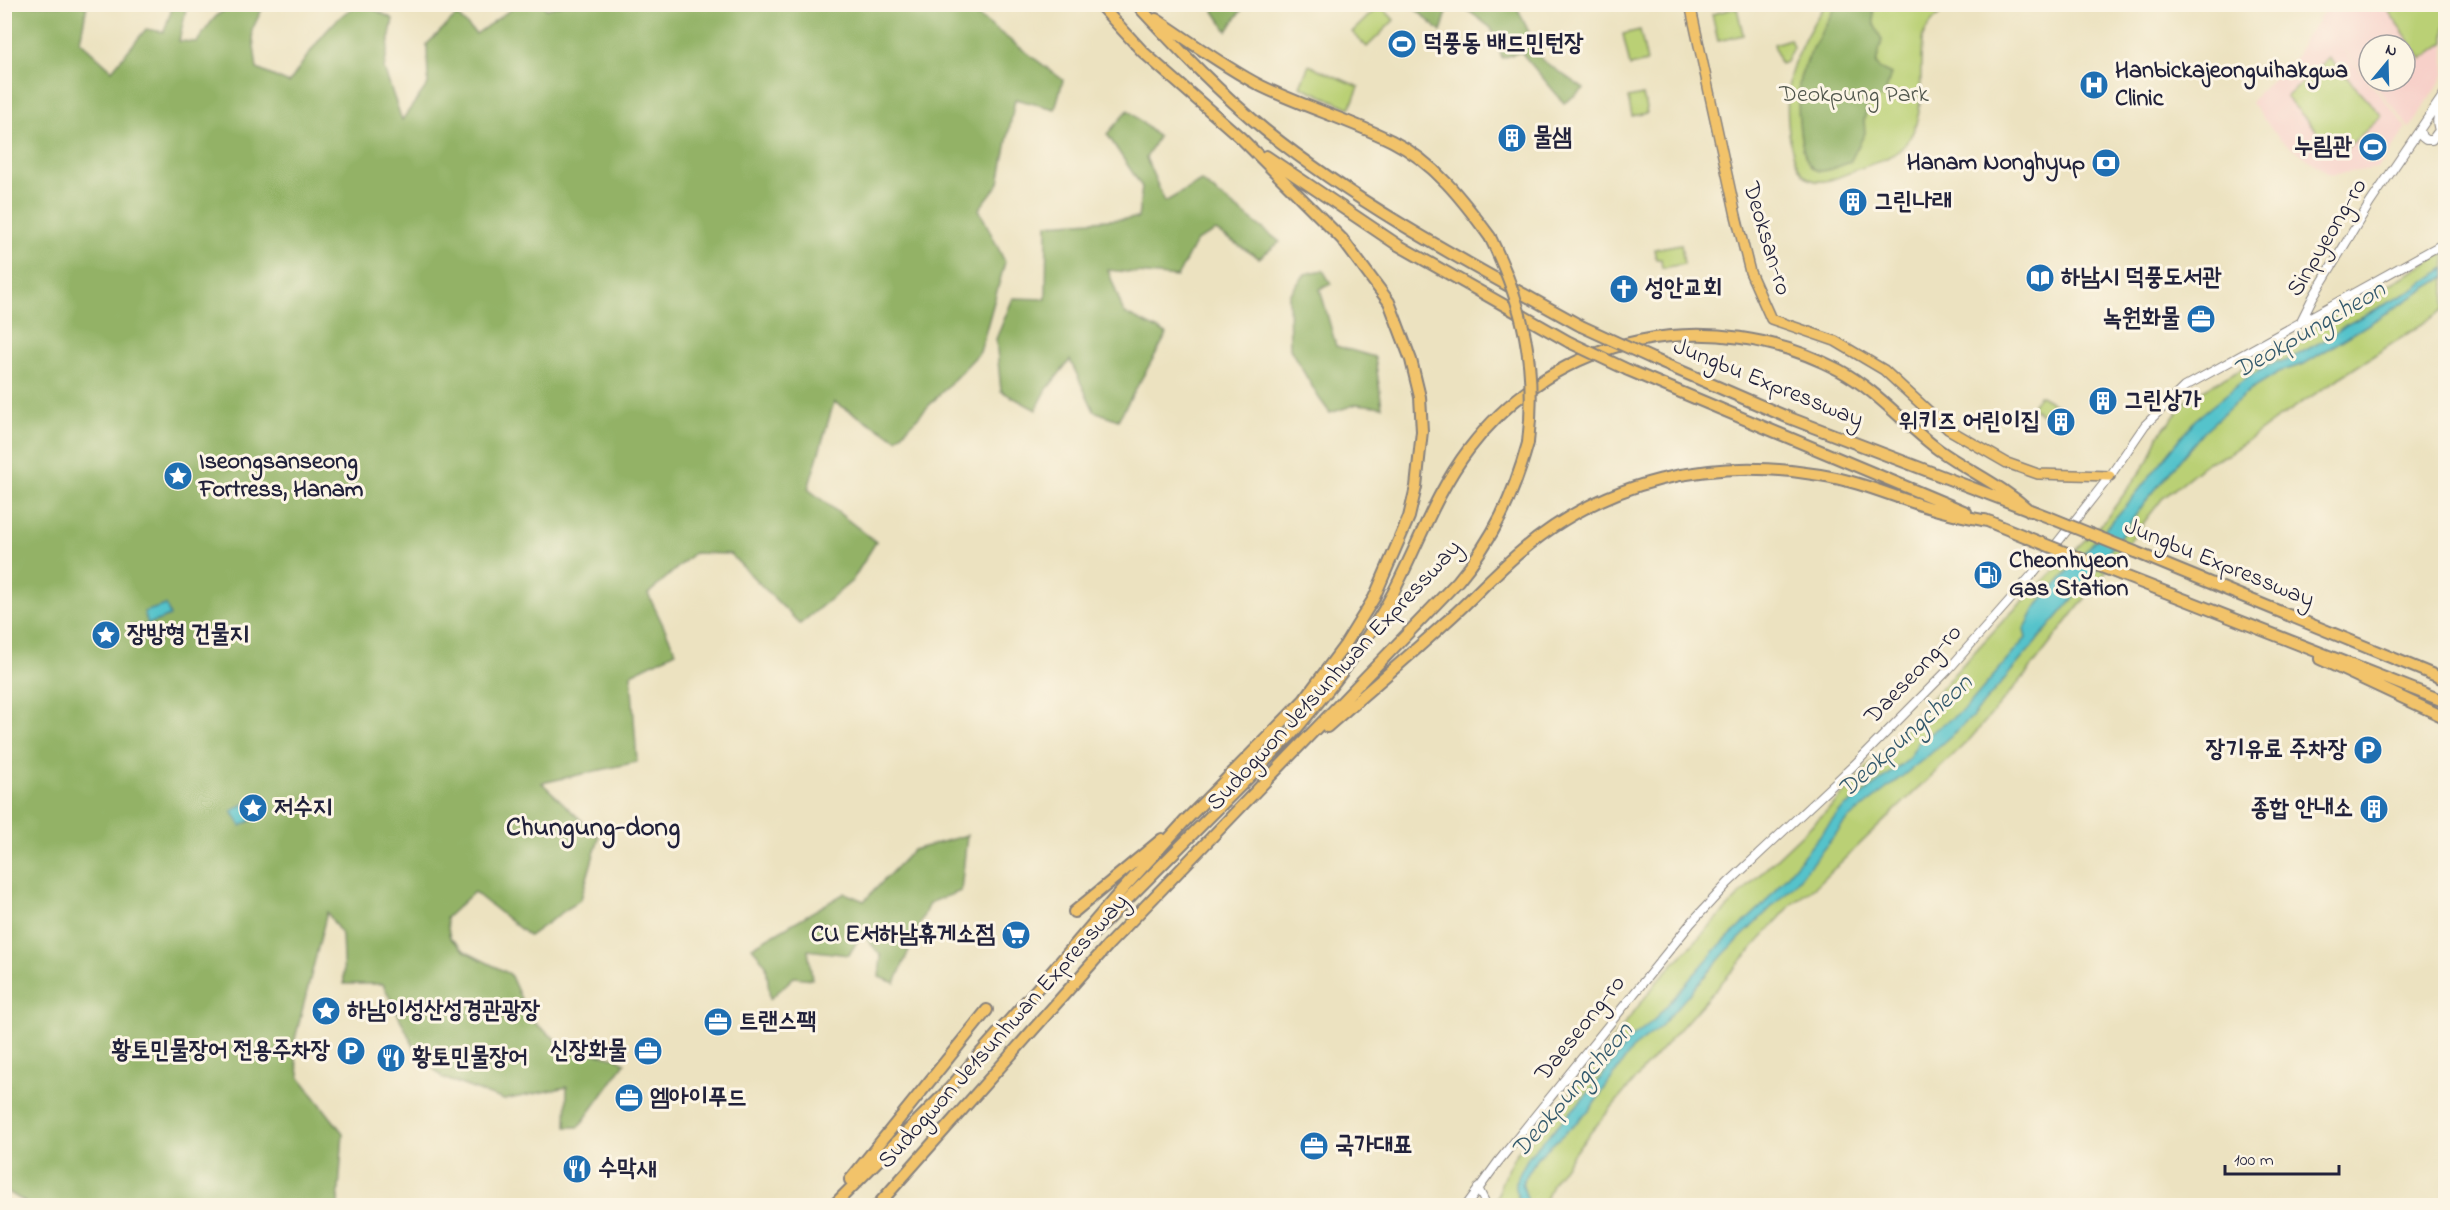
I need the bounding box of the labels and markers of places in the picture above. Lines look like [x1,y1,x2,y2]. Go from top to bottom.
place label: 덕풍동 배드민턴장 [1423,27,1584,62]
sports icon: 덕풍동 배드민턴장 [1386,28,1418,60]
place label: Hanbickajeonguihakgwa Clinic [2115,54,2348,117]
hospital icon: Hanbickajeonguihakgwa Clinic [2078,69,2110,101]
place label: 물샘 [1533,121,1572,156]
building icon: 물샘 [1496,122,1528,154]
place label: 누림관 [2294,130,2353,165]
sports icon: 누림관 [2357,131,2389,163]
place label: Hanam Nonghyup [1907,146,2085,182]
bank icon: Hanam Nonghyup [2090,147,2122,179]
place label: 그린나래 [1874,185,1951,220]
building icon: 그린나래 [1837,186,1869,218]
place label: 하남시 덕풍도서관 [2061,261,2222,296]
library icon: 하남시 덕풍도서관 [2024,262,2056,294]
place label: 성안교회 [1645,272,1722,307]
church icon: 성안교회 [1608,273,1640,305]
place label: 녹원화물 [2103,302,2180,337]
office icon: 녹원화물 [2185,303,2217,335]
place label: 그린상가 [2124,384,2202,419]
building icon: 그린상가 [2087,385,2119,417]
place label: 위키즈 어린이집 [1899,405,2040,440]
building icon: 위키즈 어린이집 [2045,406,2077,438]
place label: Iseongsanseong Fortress, Hanam [198,445,364,508]
place icon: Iseongsanseong Fortress, Hanam [162,460,194,492]
place label: Cheonhyeon Gas Station [2009,544,2129,607]
fuel station icon: Cheonhyeon Gas Station [1972,559,2004,591]
place label: 장방형 건물지 [127,618,249,653]
place icon: 장방형 건물지 [90,619,122,651]
place label: 장기유료 주차장 [2206,733,2348,768]
parking icon: 장기유료 주차장 [2352,734,2384,766]
place label: 저수지 [274,791,332,826]
place icon: 저수지 [237,792,269,824]
place label: 종합 안내소 [2250,792,2353,827]
building icon: 종합 안내소 [2358,793,2390,825]
place label: CU E서하남휴게소점 [811,918,995,953]
supermarket icon: CU E서하남휴게소점 [1000,919,1032,951]
place label: 하남이성산성경관광장 [347,994,541,1029]
place icon: 하남이성산성경관광장 [310,995,342,1027]
place label: 트랜스팩 [739,1005,816,1040]
office icon: 트랜스팩 [702,1006,734,1038]
place label: 황토민물장어 전용주차장 [112,1034,331,1069]
place label: 신장화물 [550,1034,627,1069]
parking icon: 황토민물장어 전용주차장 [335,1035,367,1067]
office icon: 신장화물 [632,1035,664,1067]
place label: 황토민물장어 [412,1041,528,1076]
restaurant icon: 황토민물장어 [375,1042,407,1074]
place label: 엠아이푸드 [650,1081,747,1116]
office icon: 엠아이푸드 [613,1082,645,1114]
place label: 국가대표 [1335,1129,1412,1164]
office icon: 국가대표 [1298,1130,1330,1162]
place label: 수막새 [598,1152,657,1187]
restaurant icon: 수막새 [561,1153,593,1185]

